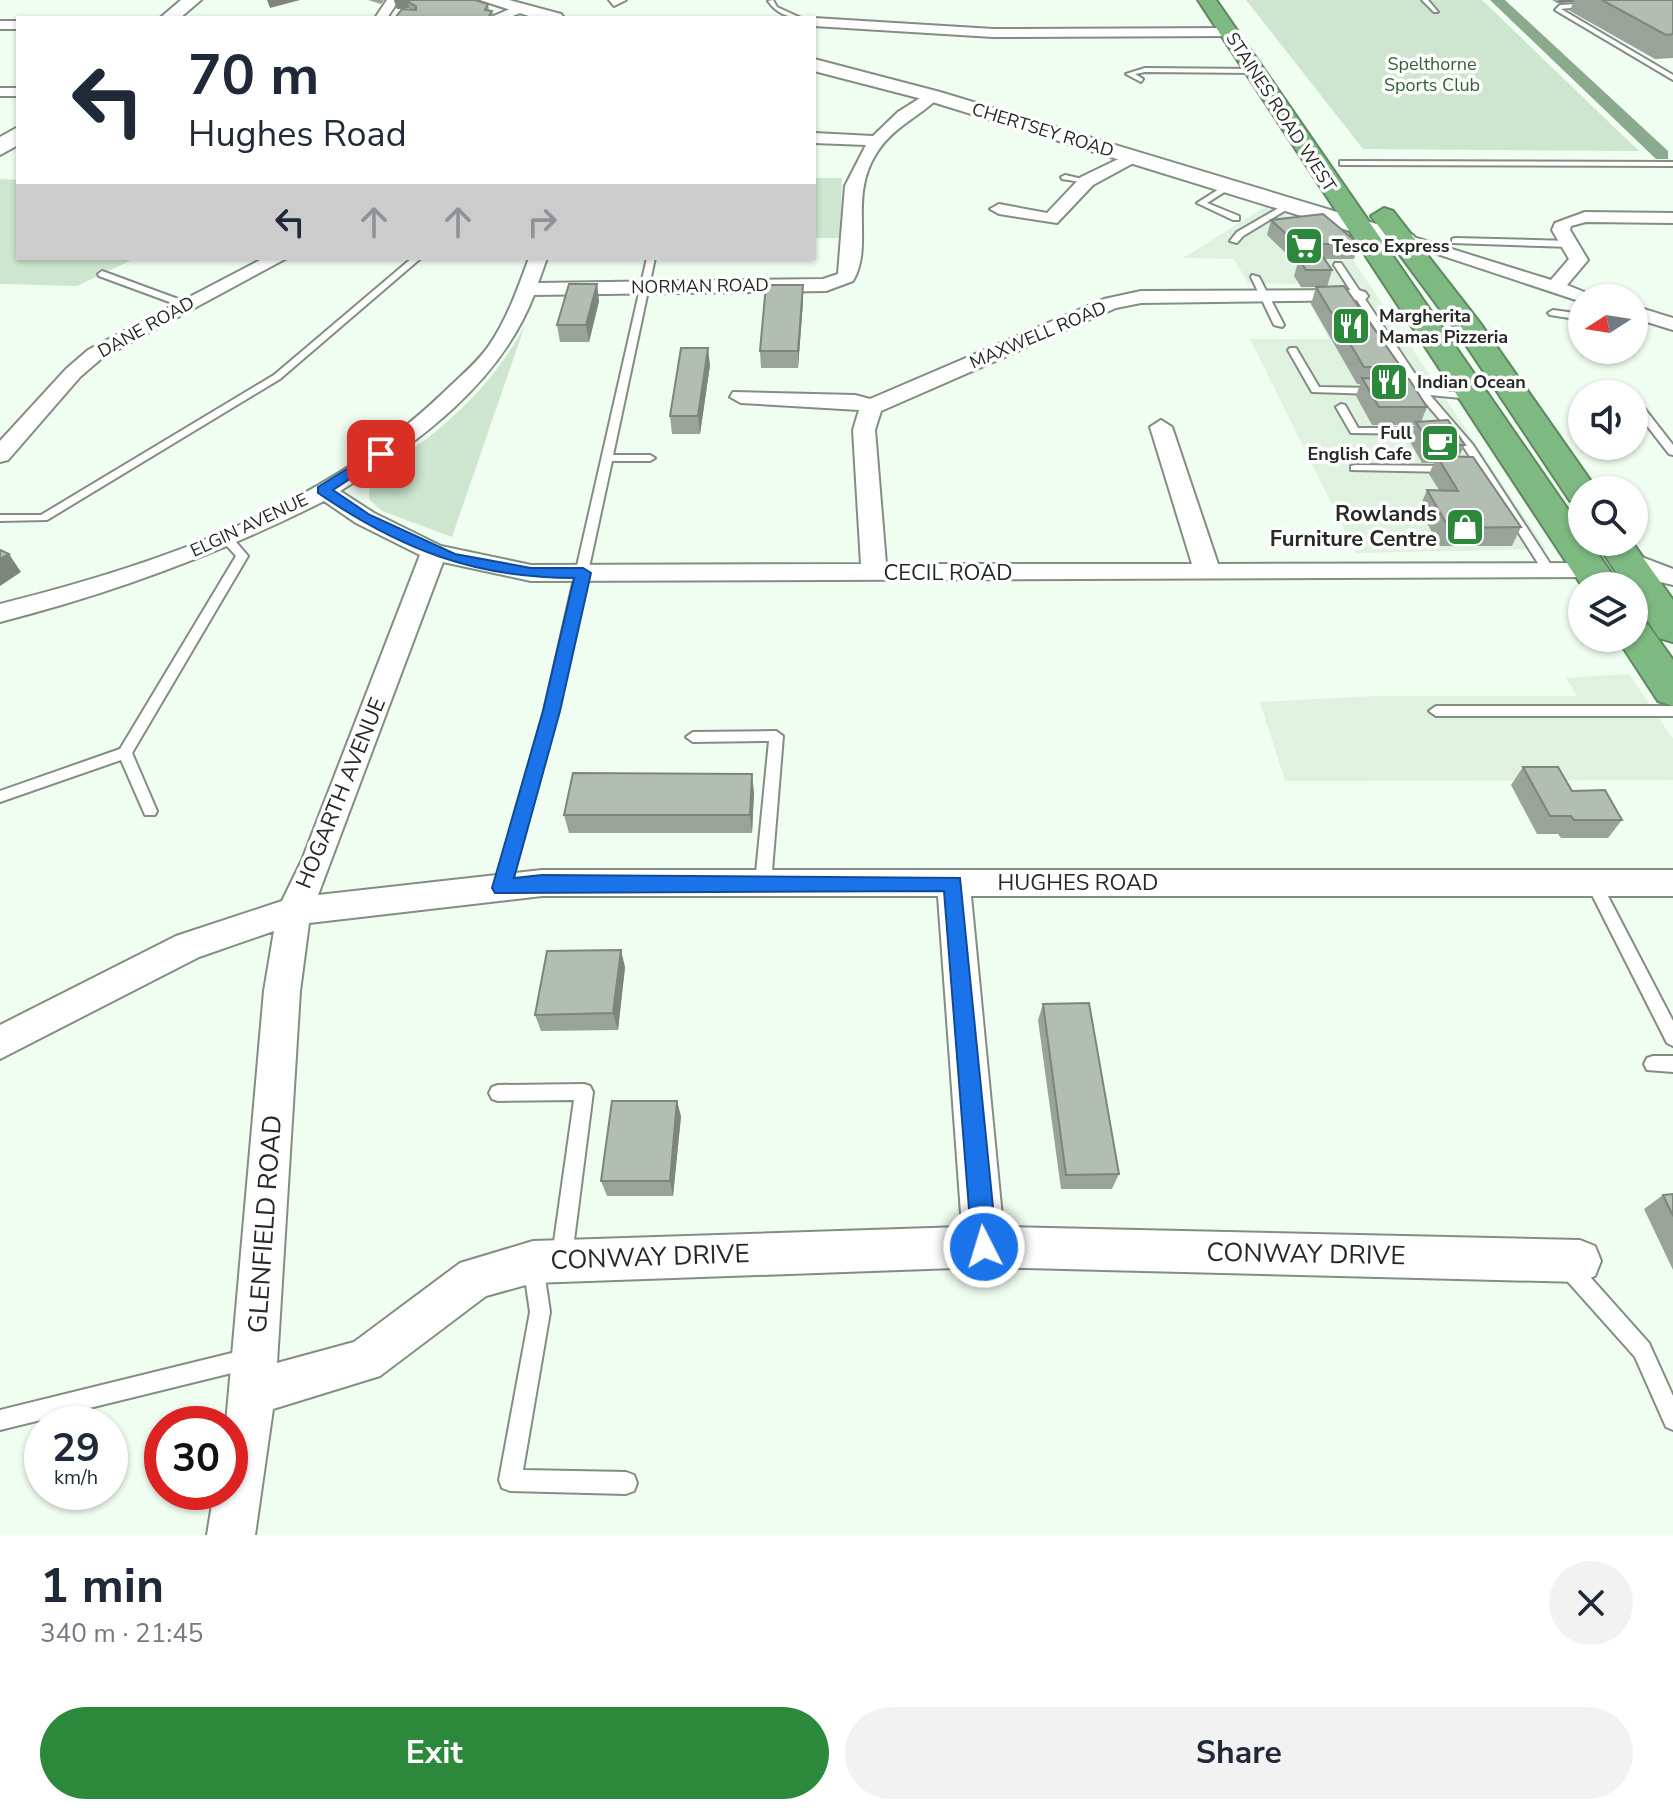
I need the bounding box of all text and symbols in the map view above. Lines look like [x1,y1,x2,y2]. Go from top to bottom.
street label: STAINES ROAD WEST [1220,28,1342,197]
text: 70 m [188,37,319,114]
icon: left [56,48,160,152]
park label: Spelthorne Sports Club [1384,52,1480,97]
street label: CHERTSEY ROAD [969,97,1117,163]
text: Hughes Road [188,110,407,159]
icon: left [268,200,312,244]
icon: ahead [352,200,396,244]
icon: ahead [436,200,480,244]
icon: right [520,200,564,244]
supermarket icon: Tesco Express [1283,225,1325,267]
place label: Tesco Express [1332,234,1450,258]
street label: NORMAN ROAD [631,273,769,299]
north arrow [1568,284,1648,364]
map controls [1568,284,1648,652]
street label: DANE ROAD [94,291,198,363]
street label: MAXWELL ROAD [966,295,1110,375]
place label: Margherita Mamas Pizzeria [1379,304,1508,349]
restaurant icon: Margherita Mamas Pizzeria [1330,305,1372,347]
restaurant icon: Indian Ocean [1368,361,1410,403]
place label: Indian Ocean [1417,370,1526,394]
button: sound [1568,380,1648,460]
pin [347,420,415,488]
place label: Full English Cafe [1308,421,1412,466]
cafe icon: Full English Cafe [1419,422,1461,464]
icon: arrive [359,432,403,476]
button: search [1568,476,1648,556]
street label: ELGIN AVENUE [186,487,312,563]
place label: Rowlands Furniture Centre [1270,499,1437,554]
shop icon: Rowlands Furniture Centre [1444,506,1486,548]
street label: CECIL ROAD [883,558,1013,588]
button: layers [1568,572,1648,652]
street label: HOGARTH AVENUE [289,693,393,893]
street label: HUGHES ROAD [998,868,1158,898]
street label: GLENFIELD ROAD [240,1114,290,1334]
position arrow [942,1205,1026,1289]
street label: CONWAY DRIVE [1206,1235,1406,1273]
street label: CONWAY DRIVE [550,1236,750,1278]
speed limit sign: 30 [144,1406,248,1510]
text: 29 [52,1421,100,1475]
text: km/h [54,1464,98,1491]
text: 1 min [40,1553,164,1619]
button: close [1549,1561,1633,1645]
text: 340 m · 21:45 [40,1616,203,1651]
button: Exit [40,1707,829,1799]
button: Share [845,1707,1633,1799]

